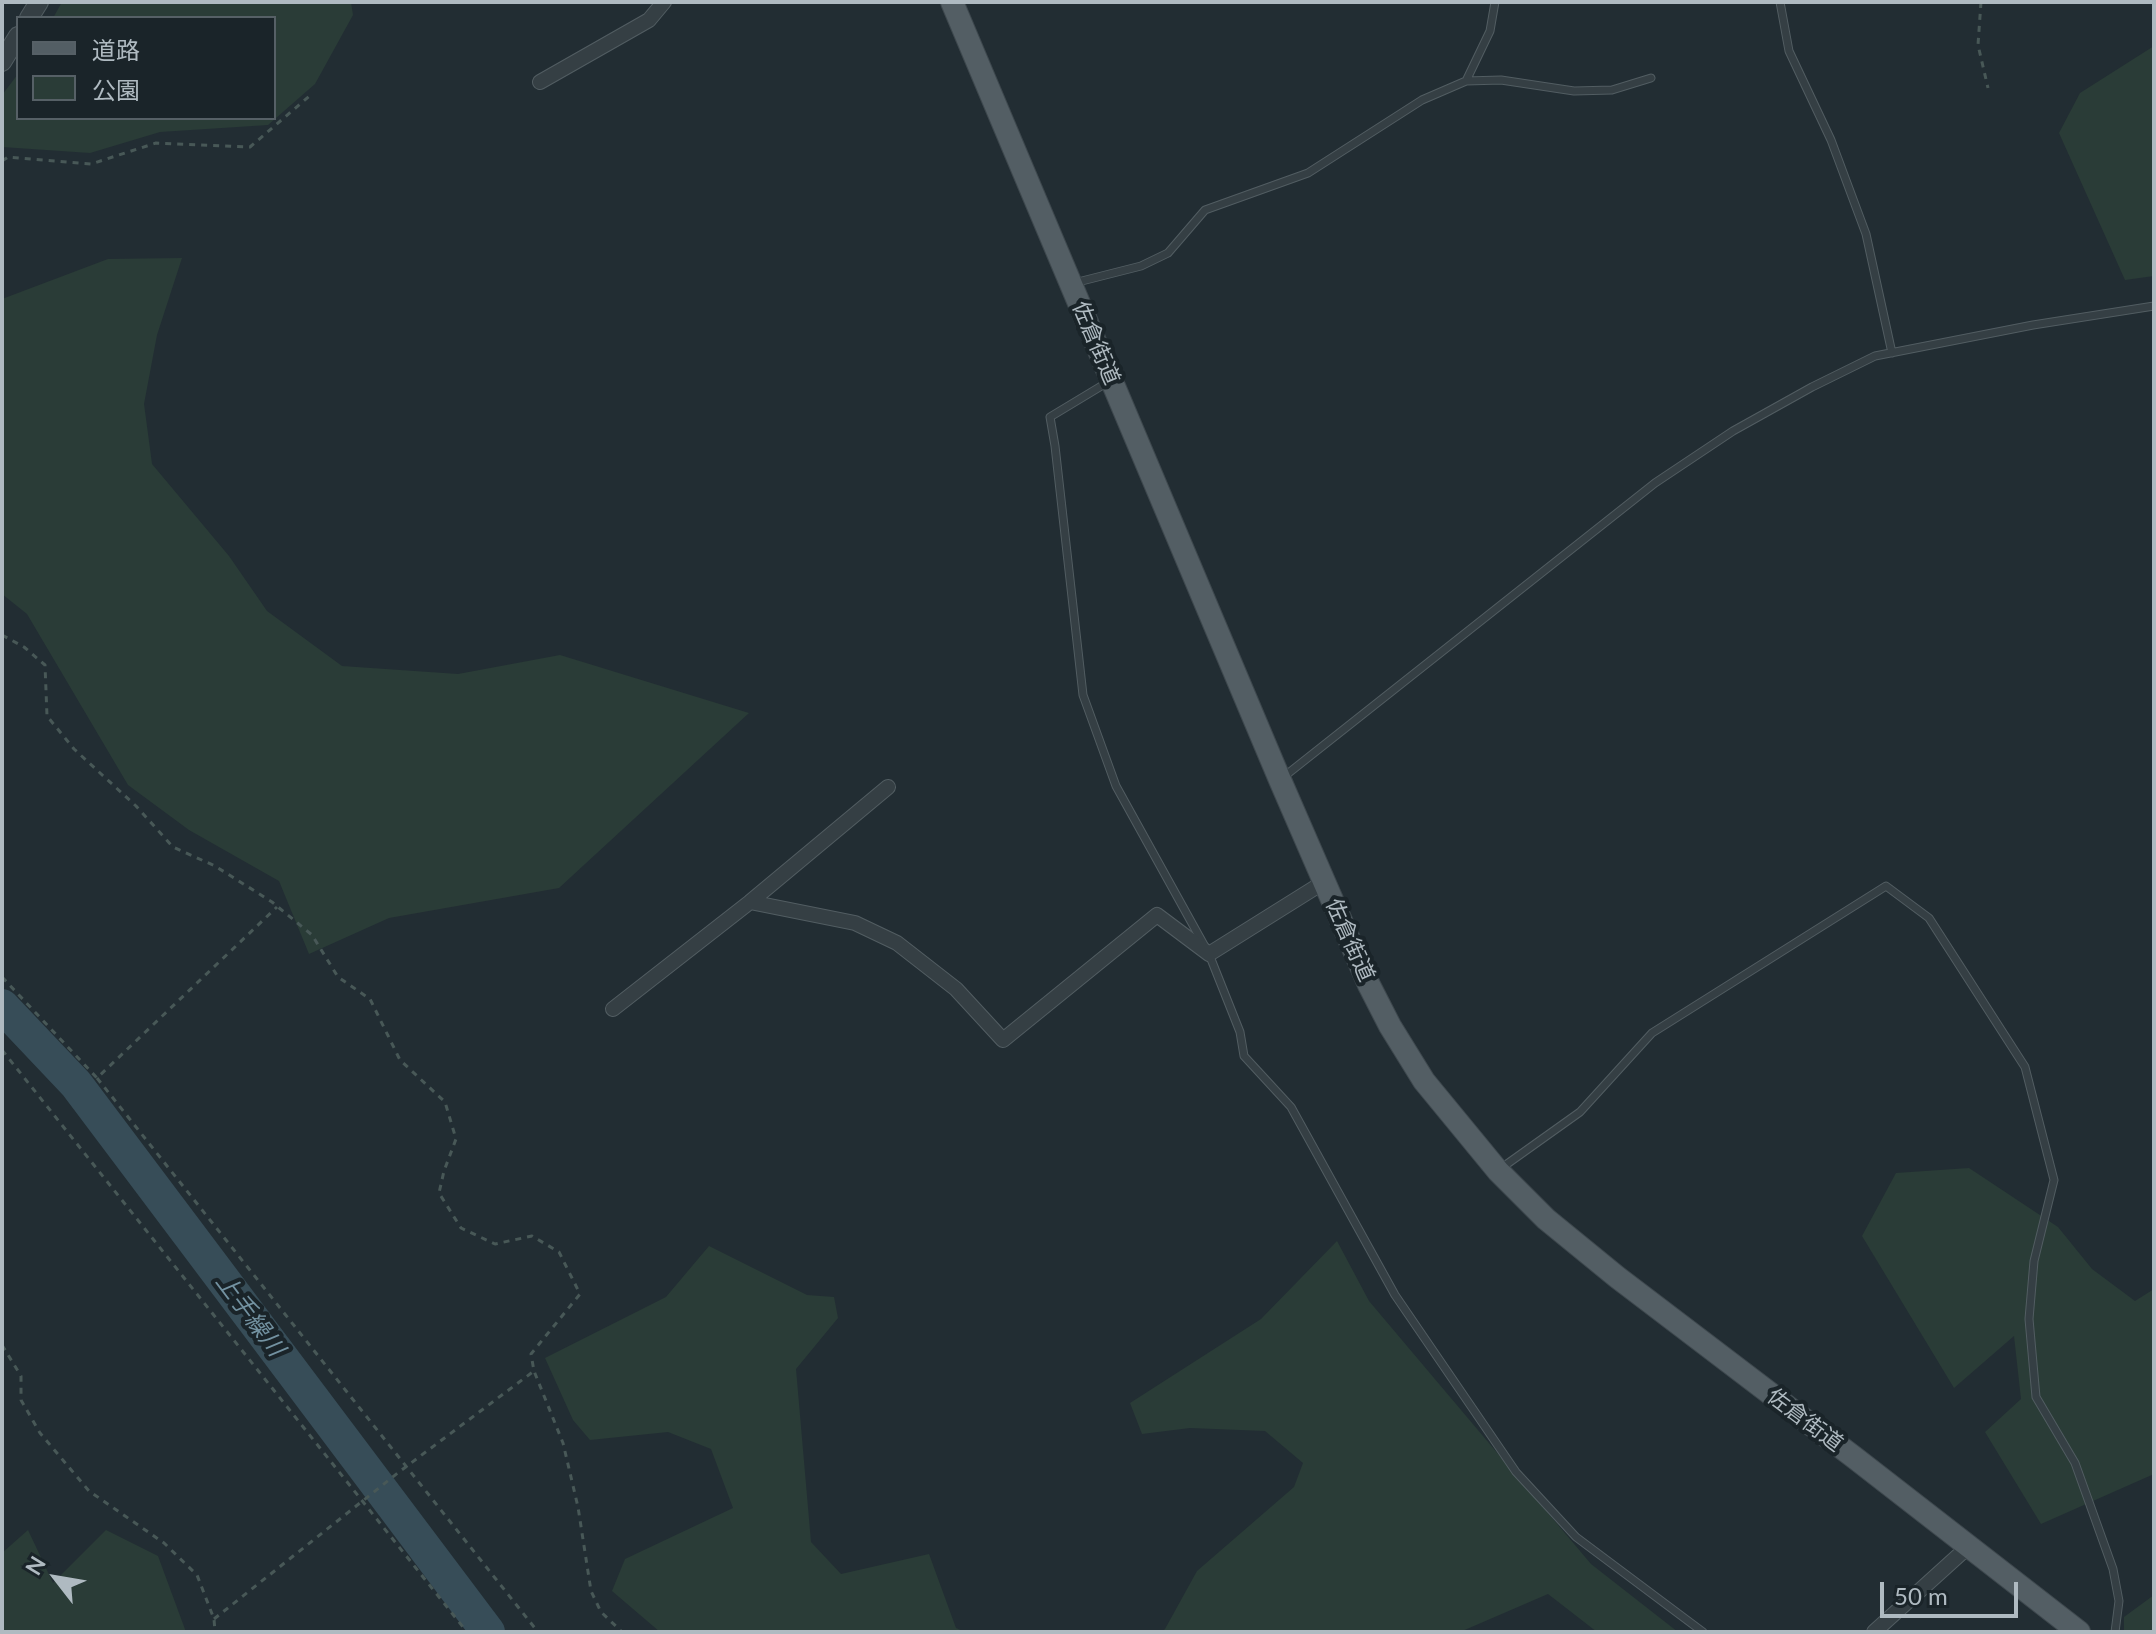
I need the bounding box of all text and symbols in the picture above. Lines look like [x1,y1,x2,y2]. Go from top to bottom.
legend [16,16,276,120]
text: 道路 [92,35,140,64]
text: 公園 [92,75,140,104]
street label: 佐倉街道 [1067,297,1125,389]
street label: 佐倉街道 [1320,894,1380,986]
water label: 上手繰川 [210,1268,290,1362]
street label: 佐倉街道 [1762,1383,1848,1457]
north arrow [16,1538,96,1618]
text: N [19,1551,51,1580]
scale bar [1884,1566,2022,1616]
text: 50 m [1894,1581,1948,1610]

